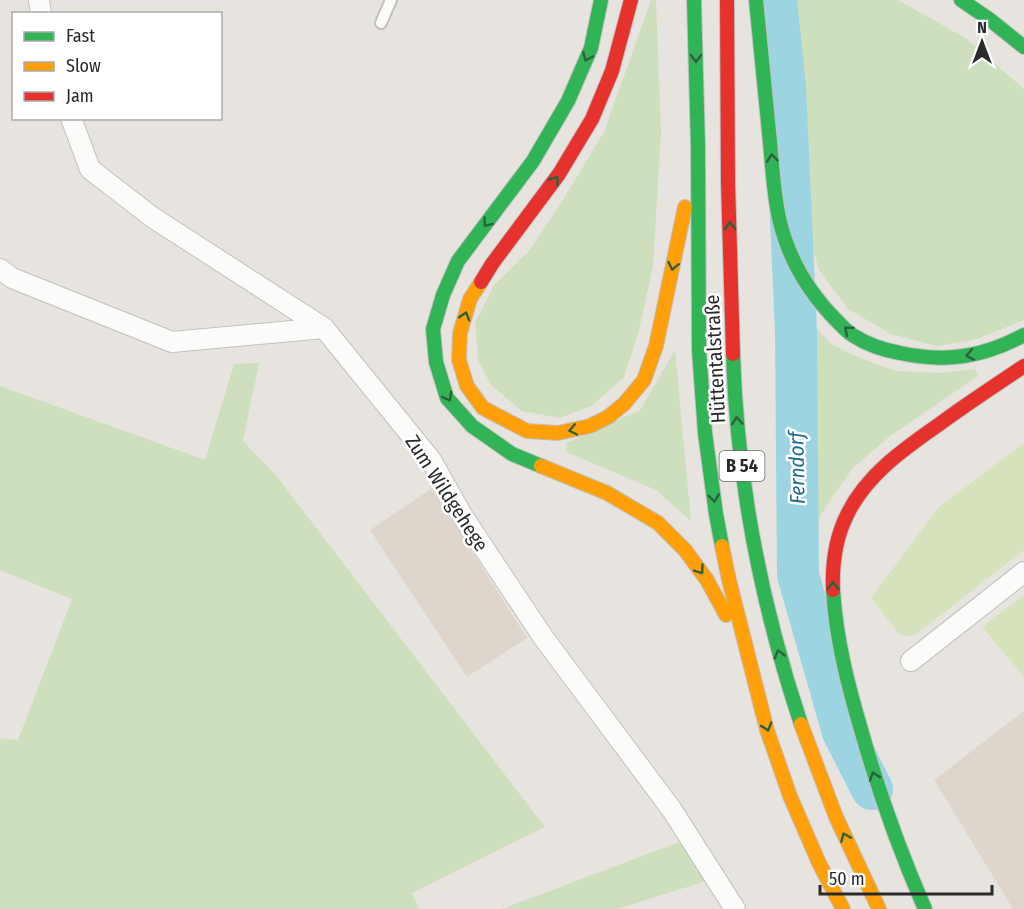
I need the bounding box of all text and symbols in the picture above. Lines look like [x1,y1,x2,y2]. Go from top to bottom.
legend [12,12,222,120]
north arrow [952,12,1012,72]
text: N [977,18,987,37]
text: Fast [66,25,95,47]
one-way arrow [582,50,594,61]
one-way arrow [690,54,702,63]
text: Slow [66,55,101,77]
text: Jam [66,85,94,107]
one-way arrow [766,153,779,163]
one-way arrow [548,175,559,186]
one-way arrow [484,217,495,228]
one-way arrow [724,222,736,231]
one-way arrow [667,260,680,270]
street label: Hüttentalstraße [700,294,730,424]
one-way arrow [458,311,470,322]
one-way arrow [844,327,855,338]
one-way arrow [965,349,974,361]
one-way arrow [441,391,453,402]
one-way arrow [731,416,744,425]
one-way arrow [568,423,578,436]
water label: Ferndorf [783,429,811,504]
street label: Zum Wildgehege [400,430,494,556]
road number: B 54 [720,451,764,481]
one-way arrow [708,494,720,503]
one-way arrow [692,563,703,574]
one-way arrow [827,581,840,590]
one-way arrow [774,649,786,660]
one-way arrow [760,721,772,732]
one-way arrow [869,771,881,782]
one-way arrow [840,833,852,844]
scale bar [820,858,992,896]
text: 50 m [829,868,865,890]

